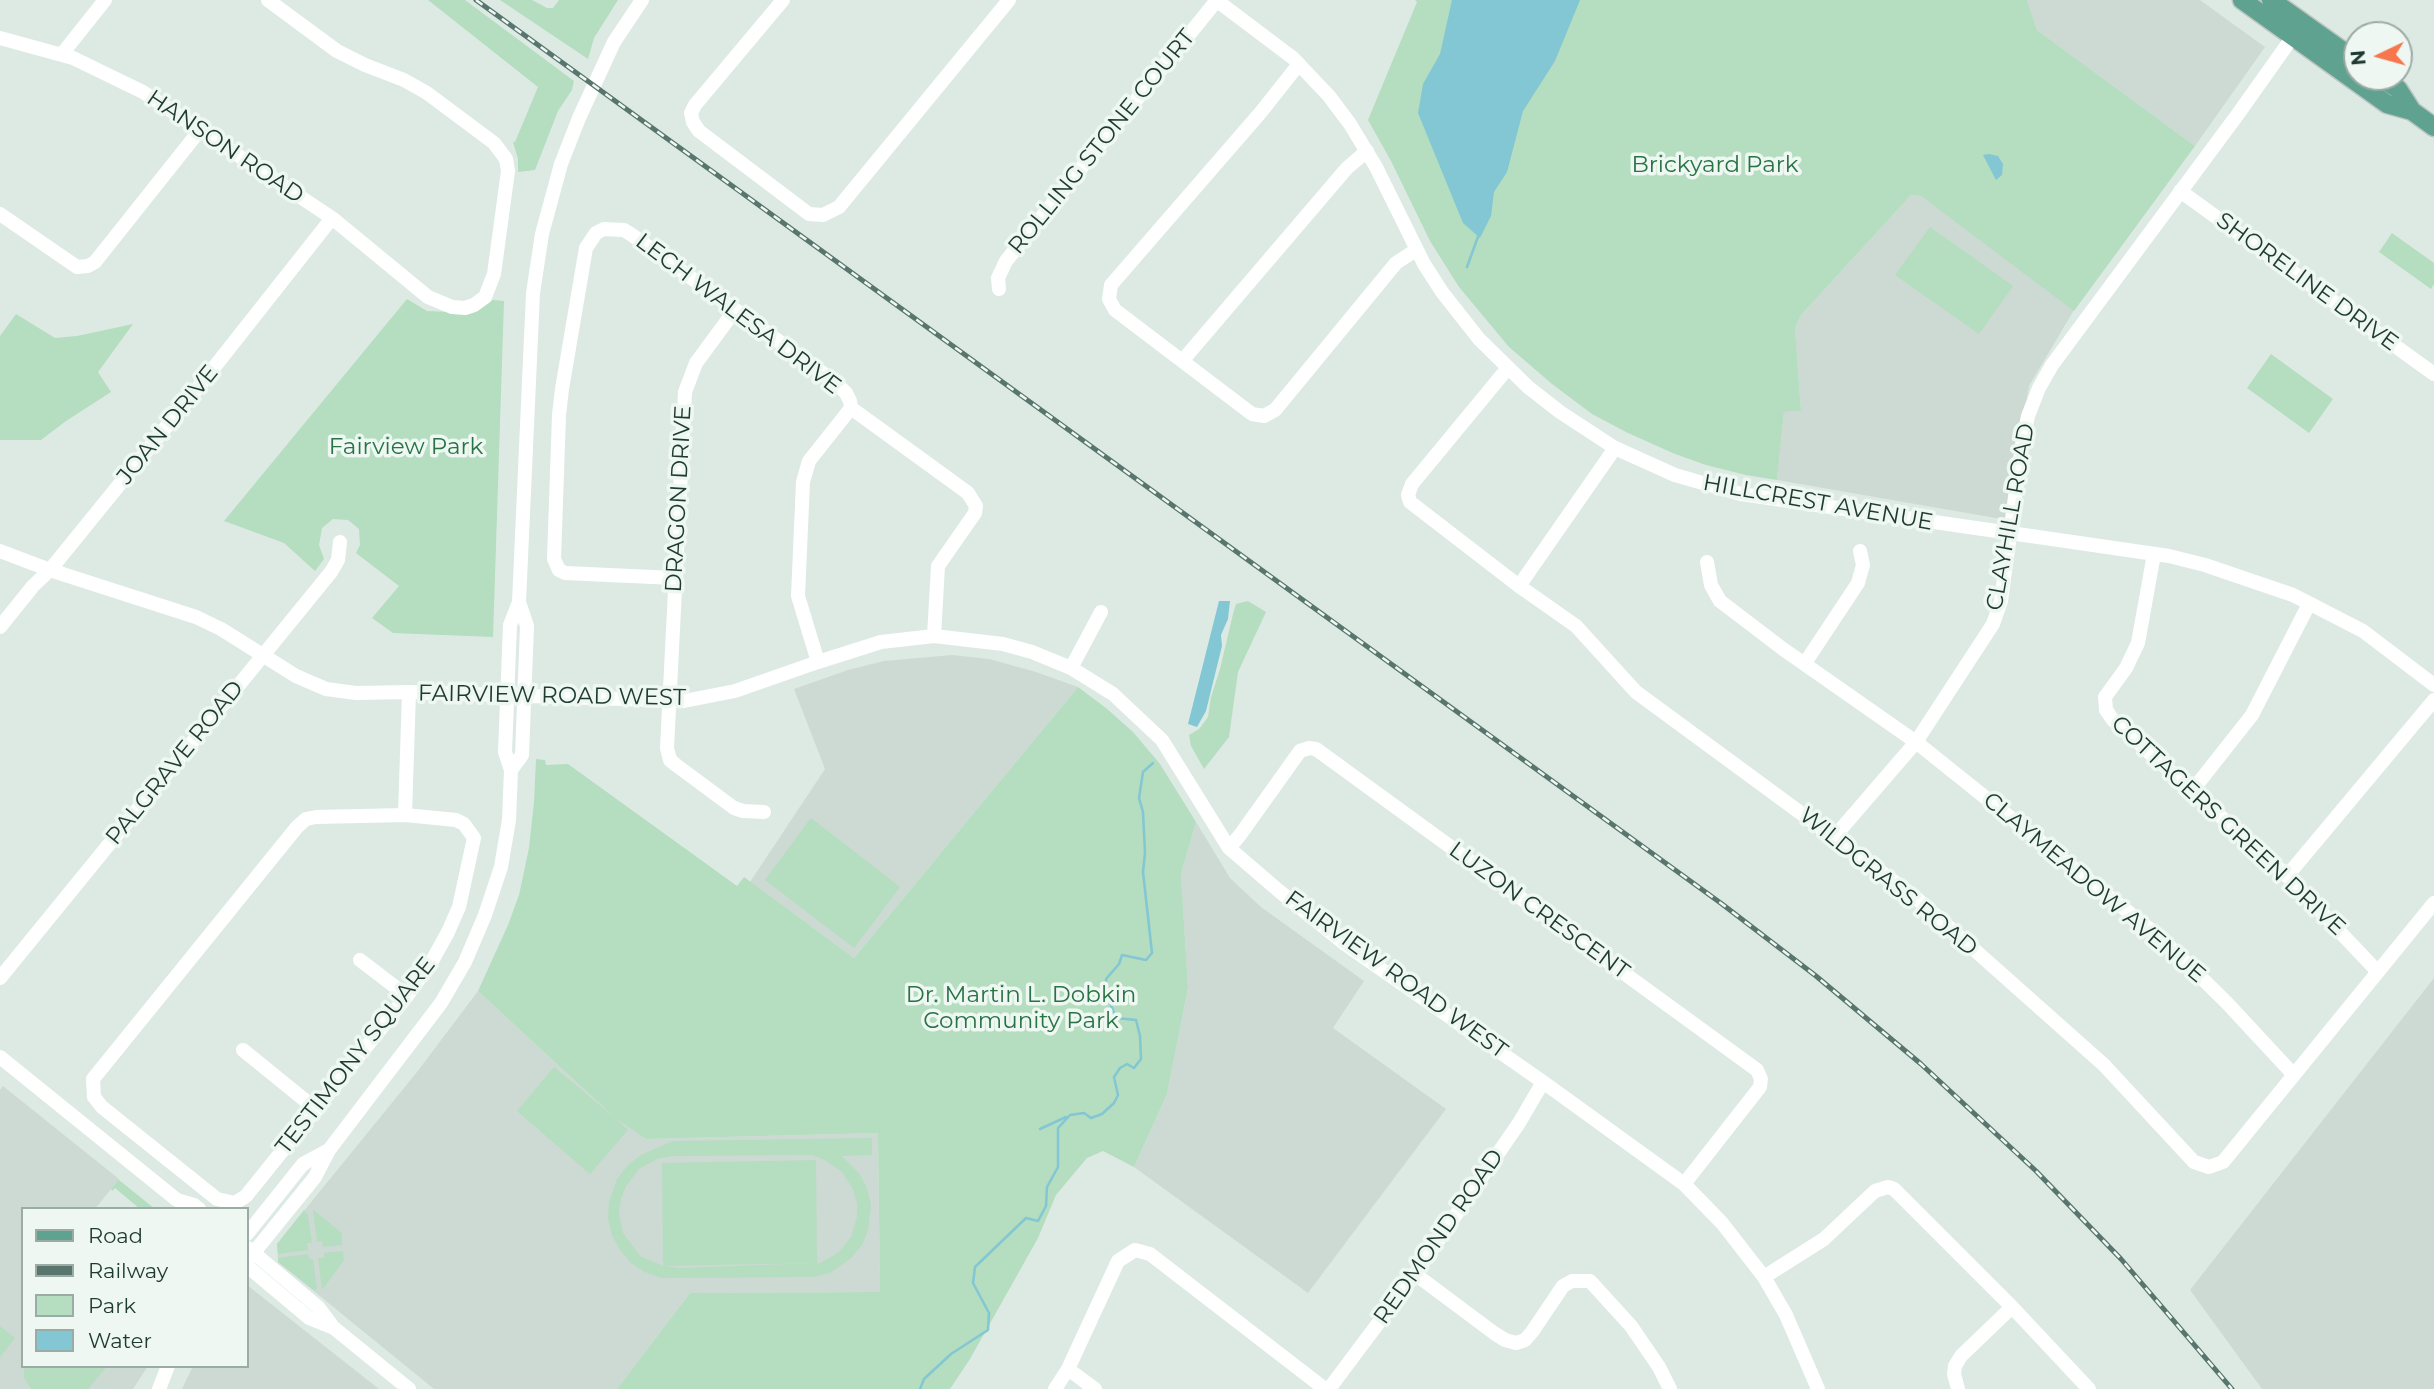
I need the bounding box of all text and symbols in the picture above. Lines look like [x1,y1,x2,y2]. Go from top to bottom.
north arrow [2343,21,2413,91]
street label: ROLLING STONE COURT [1003,24,1201,260]
text: N [2346,49,2371,66]
street label: HANSON ROAD [141,84,309,210]
park label: Brickyard Park [1631,151,1799,179]
street label: SHORELINE DRIVE [2211,207,2403,357]
street label: LECH WALESA DRIVE [630,228,846,400]
street label: JOAN DRIVE [112,360,224,490]
street label: DRAGON DRIVE [660,405,698,593]
street label: CLAYHILL ROAD [1981,421,2041,613]
park label: Fairview Park [329,433,483,461]
street label: HILLCREST AVENUE [1701,469,1935,537]
street label: PALGRAVE ROAD [100,675,250,851]
street label: FAIRVIEW ROAD WEST [418,680,686,712]
street label: COTTAGERS GREEN DRIVE [2105,710,2351,942]
street label: CLAYMEADOW AVENUE [1977,787,2211,989]
street label: WILDGRASS ROAD [1793,802,1983,962]
street label: LUZON CRESCENT [1443,836,1635,986]
street label: FAIRVIEW ROAD WEST [1279,885,1513,1065]
street label: TESTIMONY SQUARE [270,952,442,1160]
park label: Dr. Martin L. Dobkin Community Park [906,981,1136,1035]
street label: REDMOND ROAD [1368,1144,1510,1330]
legend [21,1207,248,1368]
text: Road [88,1223,143,1248]
text: Railway [88,1258,168,1283]
text: Park [88,1293,136,1318]
text: Water [88,1328,152,1353]

